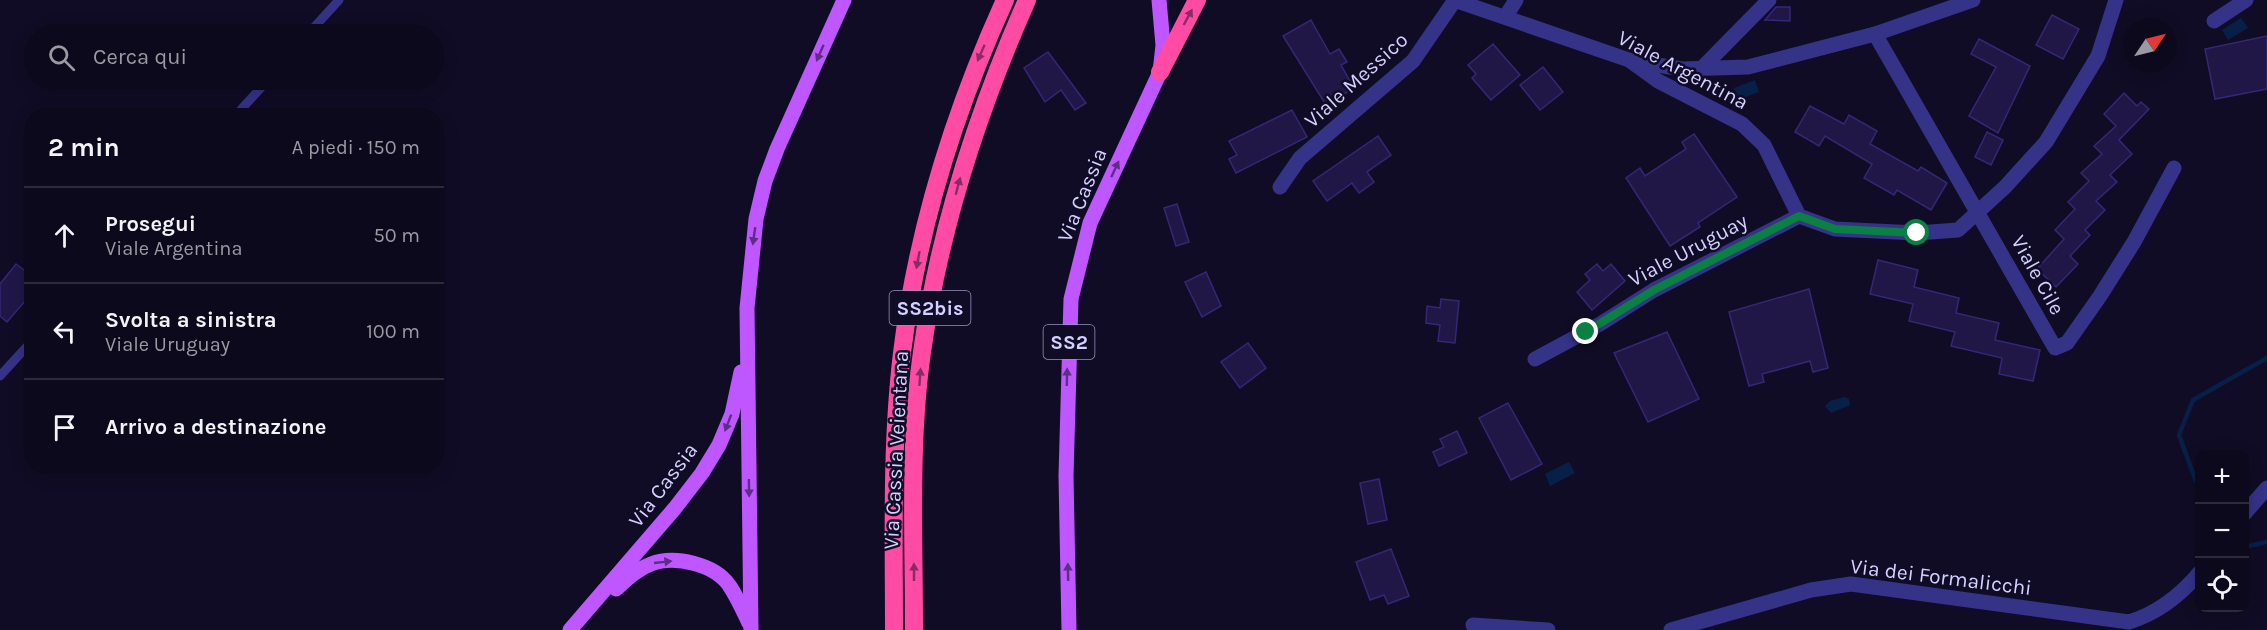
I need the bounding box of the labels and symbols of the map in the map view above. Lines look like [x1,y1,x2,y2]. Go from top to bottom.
one-way arrow [1184,9,1193,26]
north arrow [2123,18,2177,72]
street label: Viale Argentina [1614,26,1752,114]
street label: Viale Messico [1299,27,1413,133]
one-way arrow [815,45,825,63]
one-way arrow [976,45,985,62]
street label: Via Cassia [1052,145,1112,245]
one-way arrow [1110,160,1119,177]
one-way arrow [954,177,963,195]
street label: Viale Uruguay [1624,209,1752,291]
route start [1903,219,1929,245]
one-way arrow [749,226,758,245]
street label: Viale Cile [2006,231,2070,319]
one-way arrow [914,250,923,269]
road number: SS2bis [890,291,970,325]
route end [1572,318,1598,344]
road number: SS2 [1044,325,1094,359]
street label: Via Cassia Veientana [879,350,913,550]
one-way arrow [915,367,925,386]
one-way arrow [1062,367,1072,386]
one-way arrow [723,414,733,432]
street label: Via Cassia [624,438,702,532]
one-way arrow [744,478,754,497]
street label: Via dei Formalicchi [1849,554,2033,600]
one-way arrow [654,557,673,567]
one-way arrow [909,562,919,581]
one-way arrow [1063,562,1072,581]

